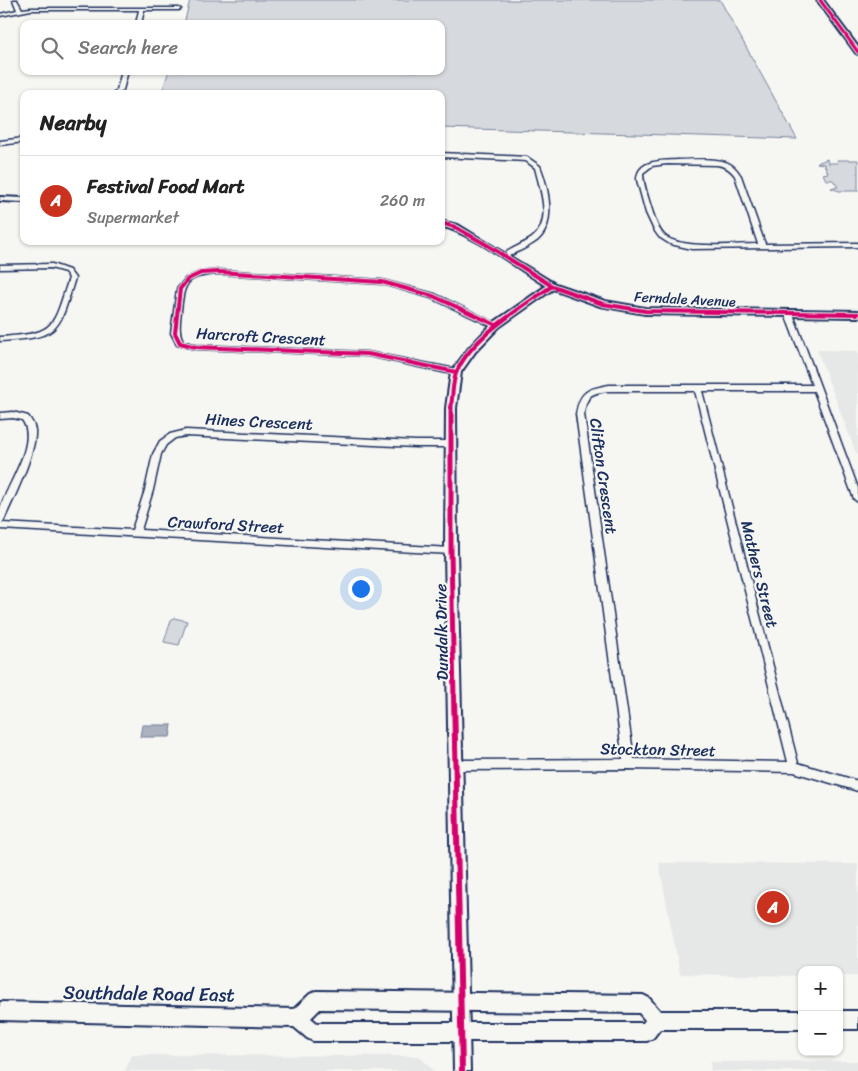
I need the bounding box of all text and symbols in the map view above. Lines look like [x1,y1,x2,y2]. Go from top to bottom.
search box [20,20,445,75]
text: Search here [78,31,178,64]
icon: search [38,34,66,62]
text: Nearby [40,104,106,142]
text: Festival Food Mart [87,170,245,203]
text: A [51,186,61,215]
text: 260 m [380,186,425,215]
text: Supermarket [87,203,179,232]
street label: Ferndale Avenue [634,284,737,315]
street label: Harcroft Crescent [195,319,326,354]
street label: Hines Crescent [204,404,313,439]
street label: Clifton Crescent [581,416,626,536]
street label: Crawford Street [167,507,285,542]
street label: Mathers Street [732,517,787,631]
your location [348,576,374,602]
street label: Dundalk Drive [426,583,457,681]
street label: Stockton Street [600,734,716,765]
pin: A [757,888,789,926]
map controls [798,966,843,1056]
button: + [798,966,843,1011]
street label: Southdale Road East [63,976,235,1011]
button: − [798,1011,843,1056]

